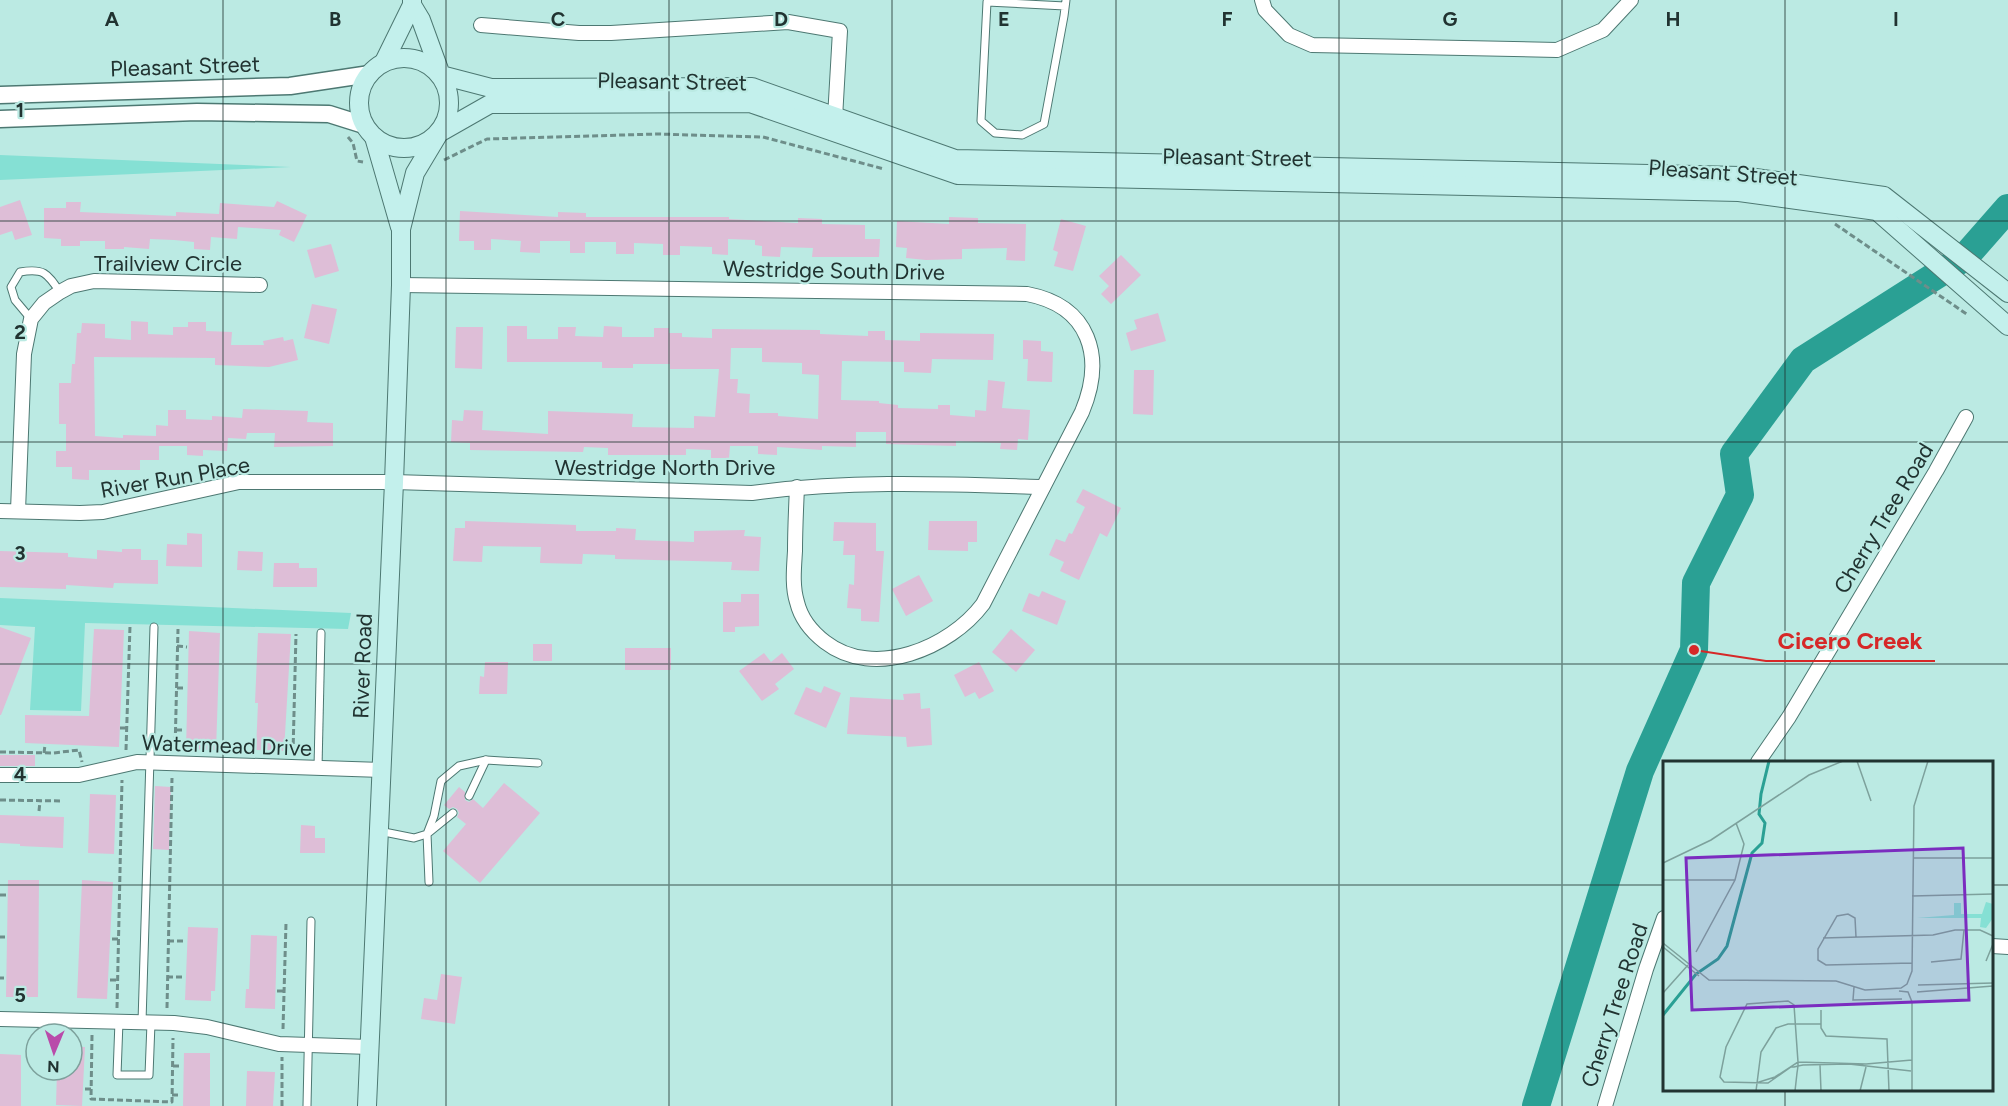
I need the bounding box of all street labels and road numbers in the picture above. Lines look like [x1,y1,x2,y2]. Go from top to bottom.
street label: Pleasant Street [110,50,260,83]
street label: Pleasant Street [597,67,747,96]
street label: Pleasant Street [1162,143,1312,172]
street label: Pleasant Street [1647,154,1799,191]
street label: Trailview Circle [94,250,242,277]
street label: Westridge South Drive [723,255,945,286]
street label: Cherry Tree Road [1828,438,1939,598]
street label: River Run Place [98,451,252,504]
street label: Westridge North Drive [555,454,775,481]
street label: River Road [347,613,378,719]
street label: Watermead Drive [141,729,313,762]
street label: Cherry Tree Road [1575,920,1654,1090]

